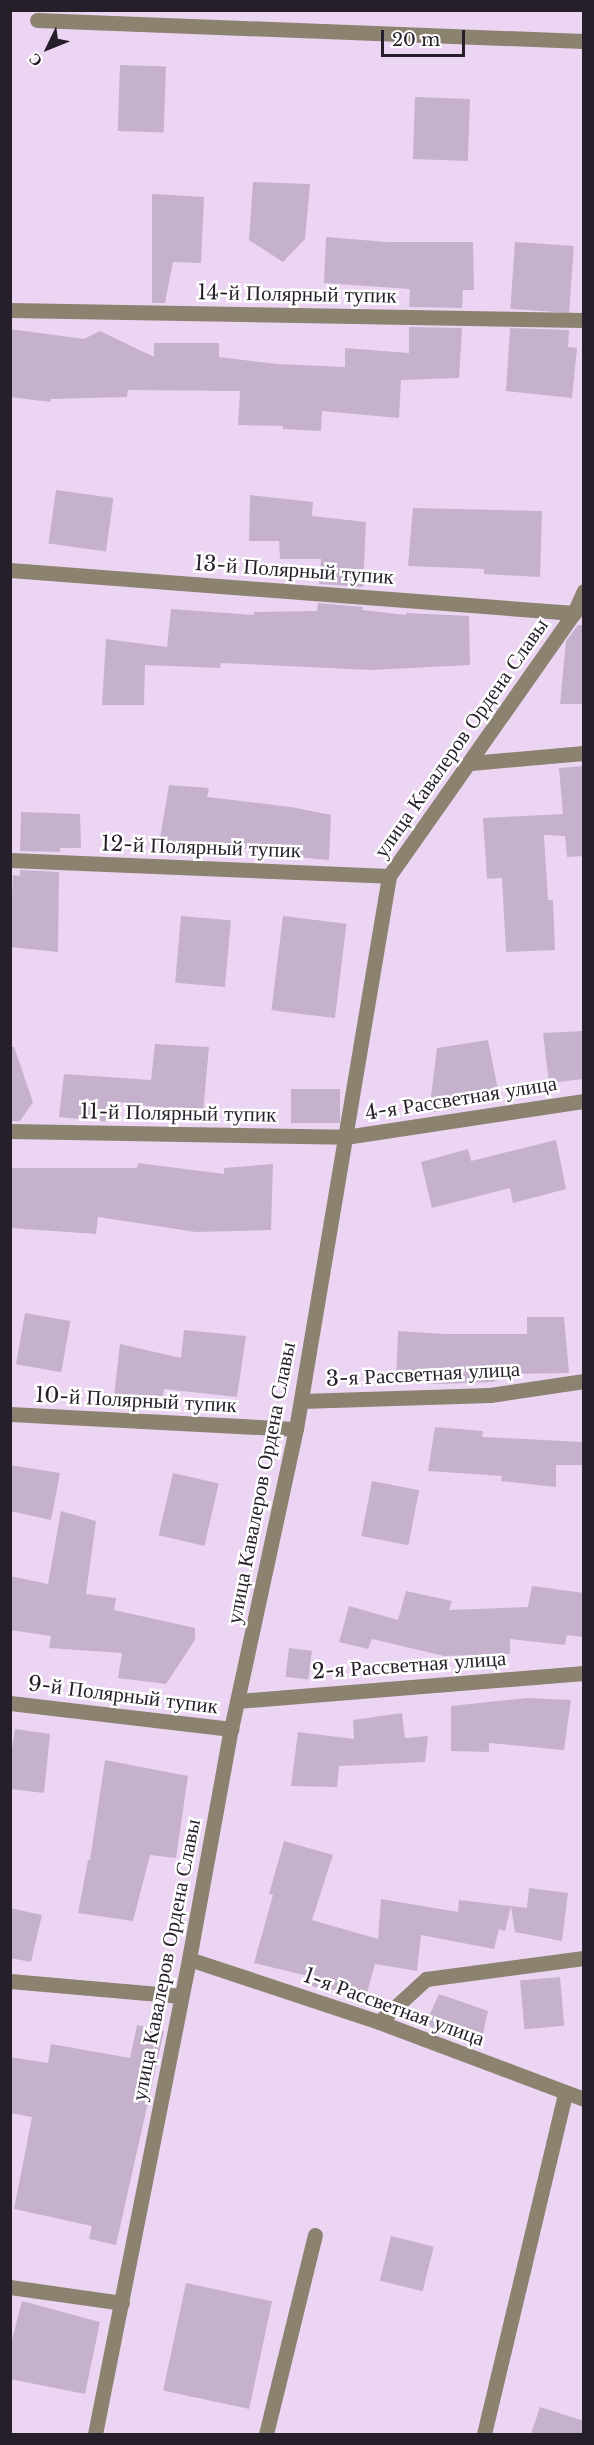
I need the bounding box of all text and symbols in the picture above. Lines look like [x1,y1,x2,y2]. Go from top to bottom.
north arrow [18,18,78,78]
scale bar [384,18,468,56]
text: 20 m [392,29,440,51]
text: С [24,49,46,71]
street label: 14-й Полярный тупик [197,280,397,308]
street label: 13-й Полярный тупик [193,550,395,590]
street label: улица Кавалеров Ордена Славы [368,613,554,863]
street label: 12-й Полярный тупик [101,831,301,863]
street label: 4-я Рассветная улица [363,1070,559,1126]
street label: 11-й Полярный тупик [80,1099,276,1127]
street label: улица Кавалеров Ордена Славы [221,1340,301,1626]
street label: 3-я Рассветная улица [325,1356,521,1392]
street label: 10-й Полярный тупик [34,1382,238,1418]
street label: 2-я Рассветная улица [311,1646,507,1684]
street label: 9-й Полярный тупик [27,1671,219,1719]
street label: улица Кавалеров Ордена Славы [126,1817,206,2103]
street label: 1-я Рассветная улица [300,1963,488,2051]

